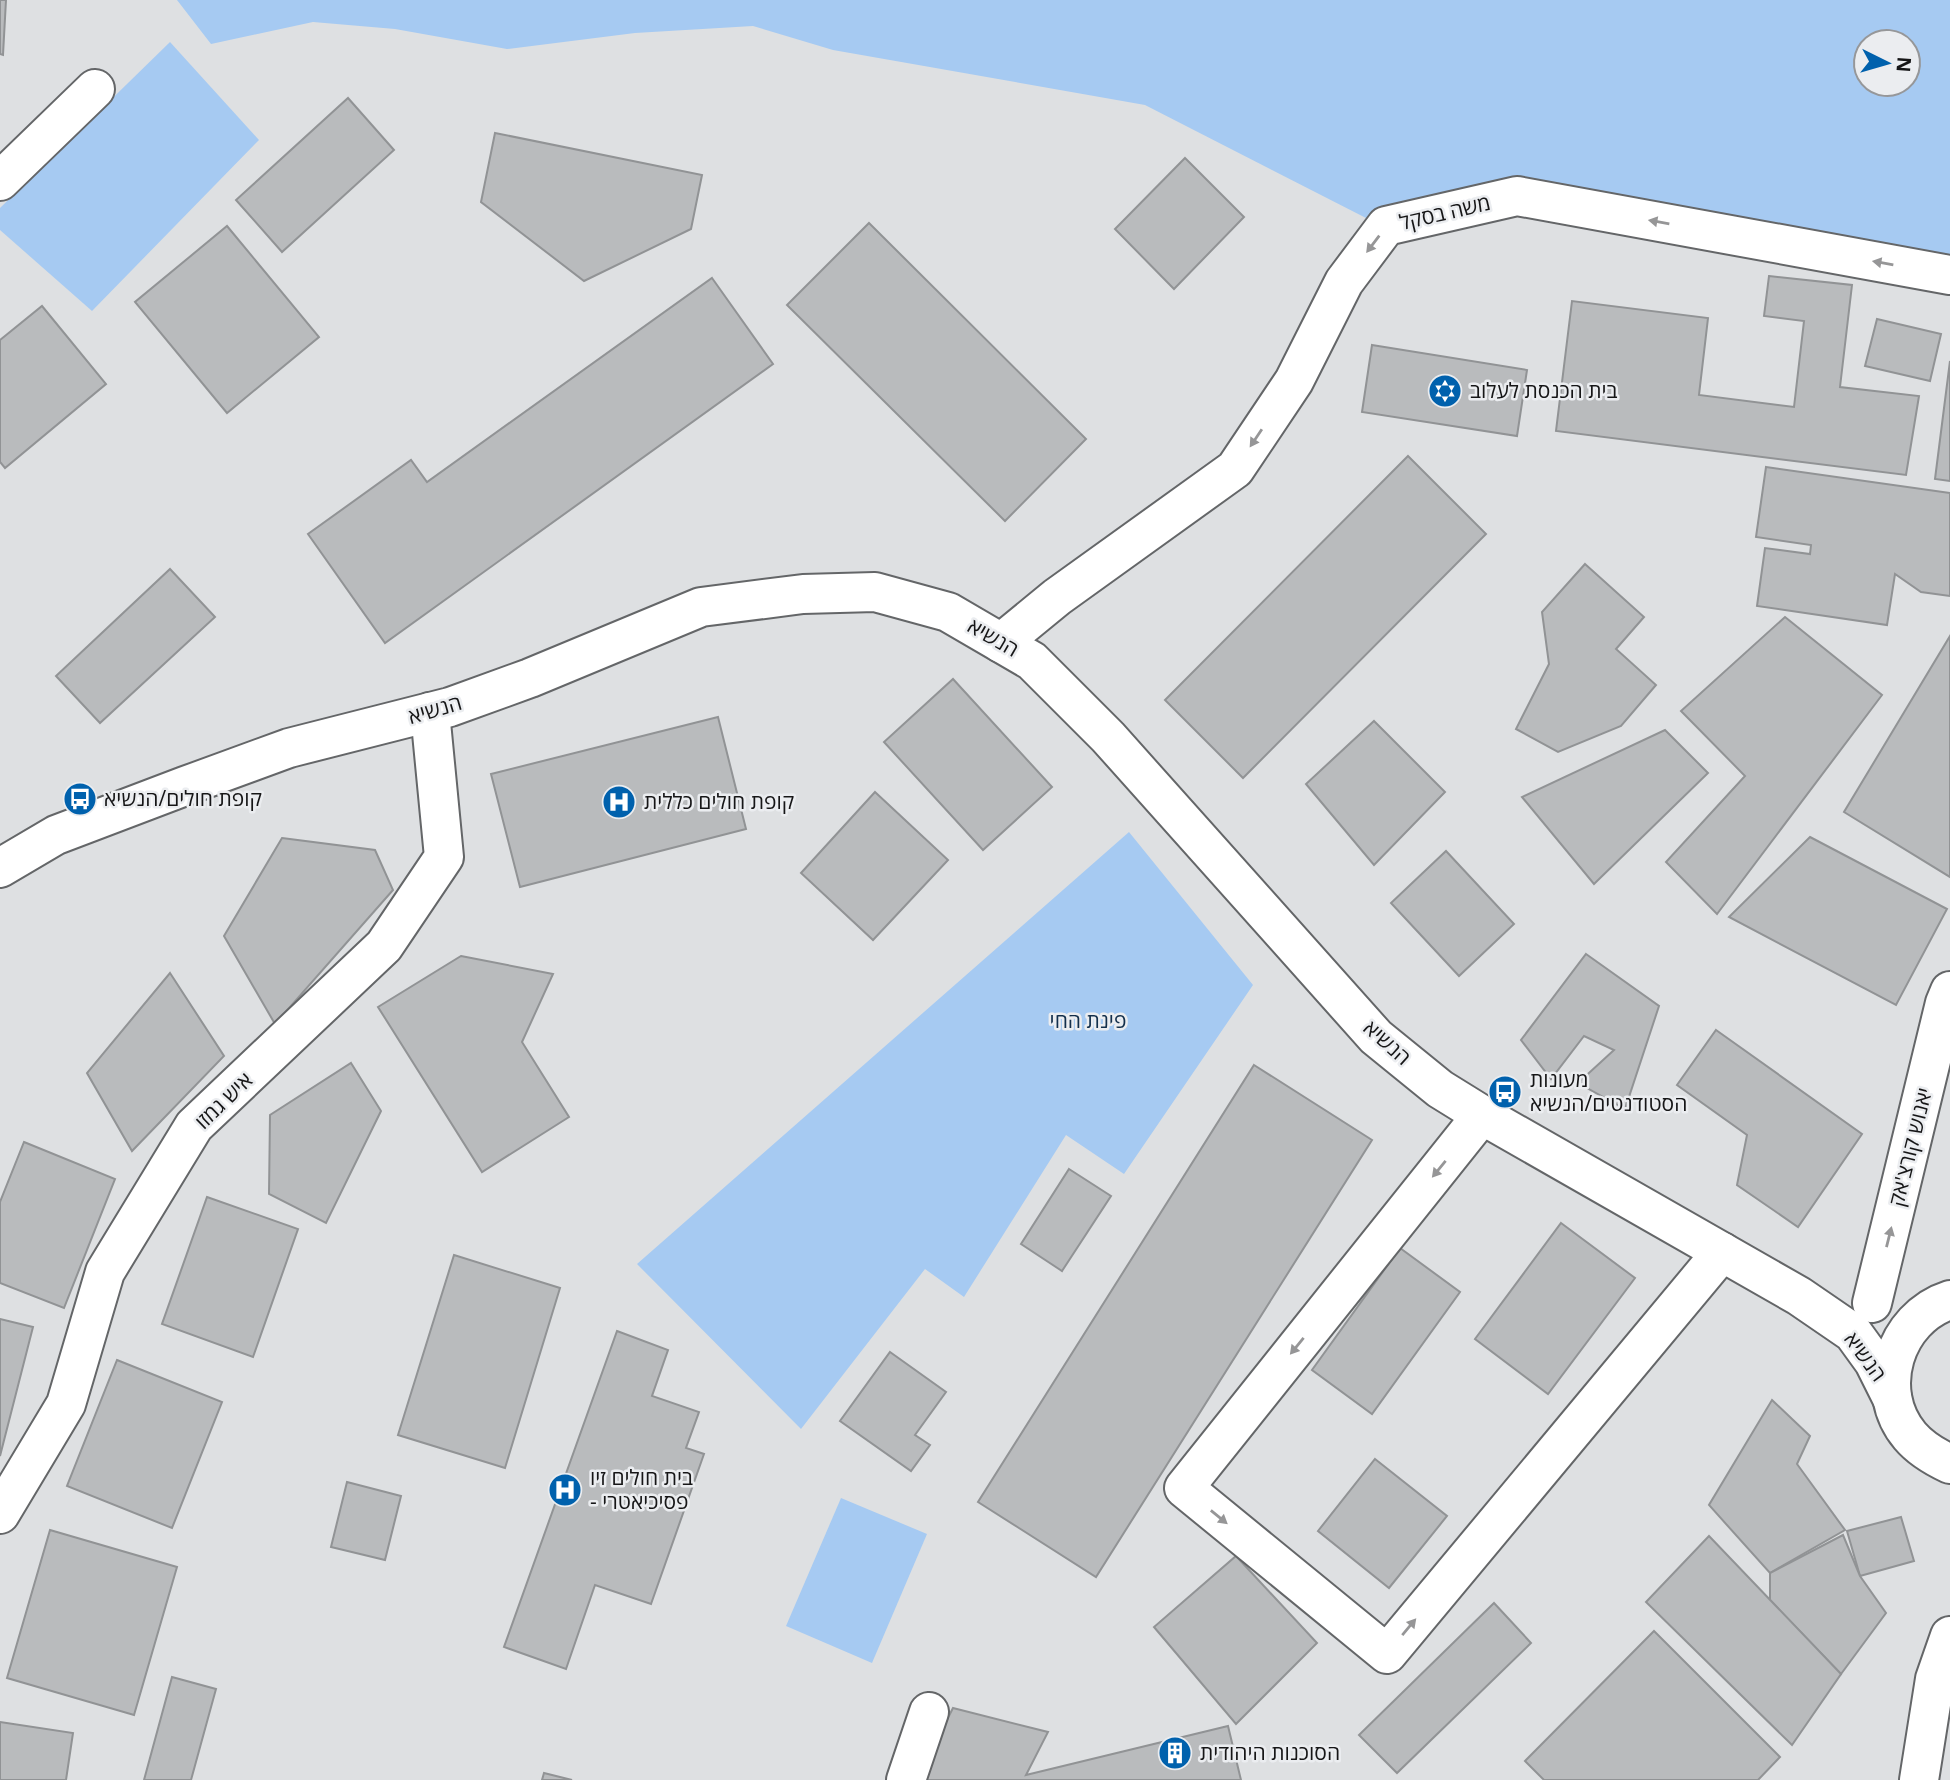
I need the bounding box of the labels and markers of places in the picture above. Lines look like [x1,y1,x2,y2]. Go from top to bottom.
synagogue icon: בית הכנסת לעלוב [1426,372,1464,410]
place label: בית הכנסת לעלוב [1470,376,1618,404]
bus stop icon: קופת חולים/הנשיא [61,780,99,818]
hospital icon: קופת חולים כללית [600,783,638,821]
place label: קופת חולים/הנשיא [104,784,262,812]
place label: קופת חולים כללית [644,787,794,815]
place label: מעונות הסטודנטים/הנשיא [1530,1065,1687,1117]
bus stop icon: מעונות הסטודנטים/הנשיא [1486,1073,1524,1111]
place label: בית חולים זיו - פסיכיאטרי [590,1463,693,1515]
hospital icon: בית חולים זיו - פסיכיאטרי [546,1471,584,1509]
building icon: הסוכנות היהודית [1156,1734,1194,1772]
place label: הסוכנות היהודית [1200,1738,1340,1766]

